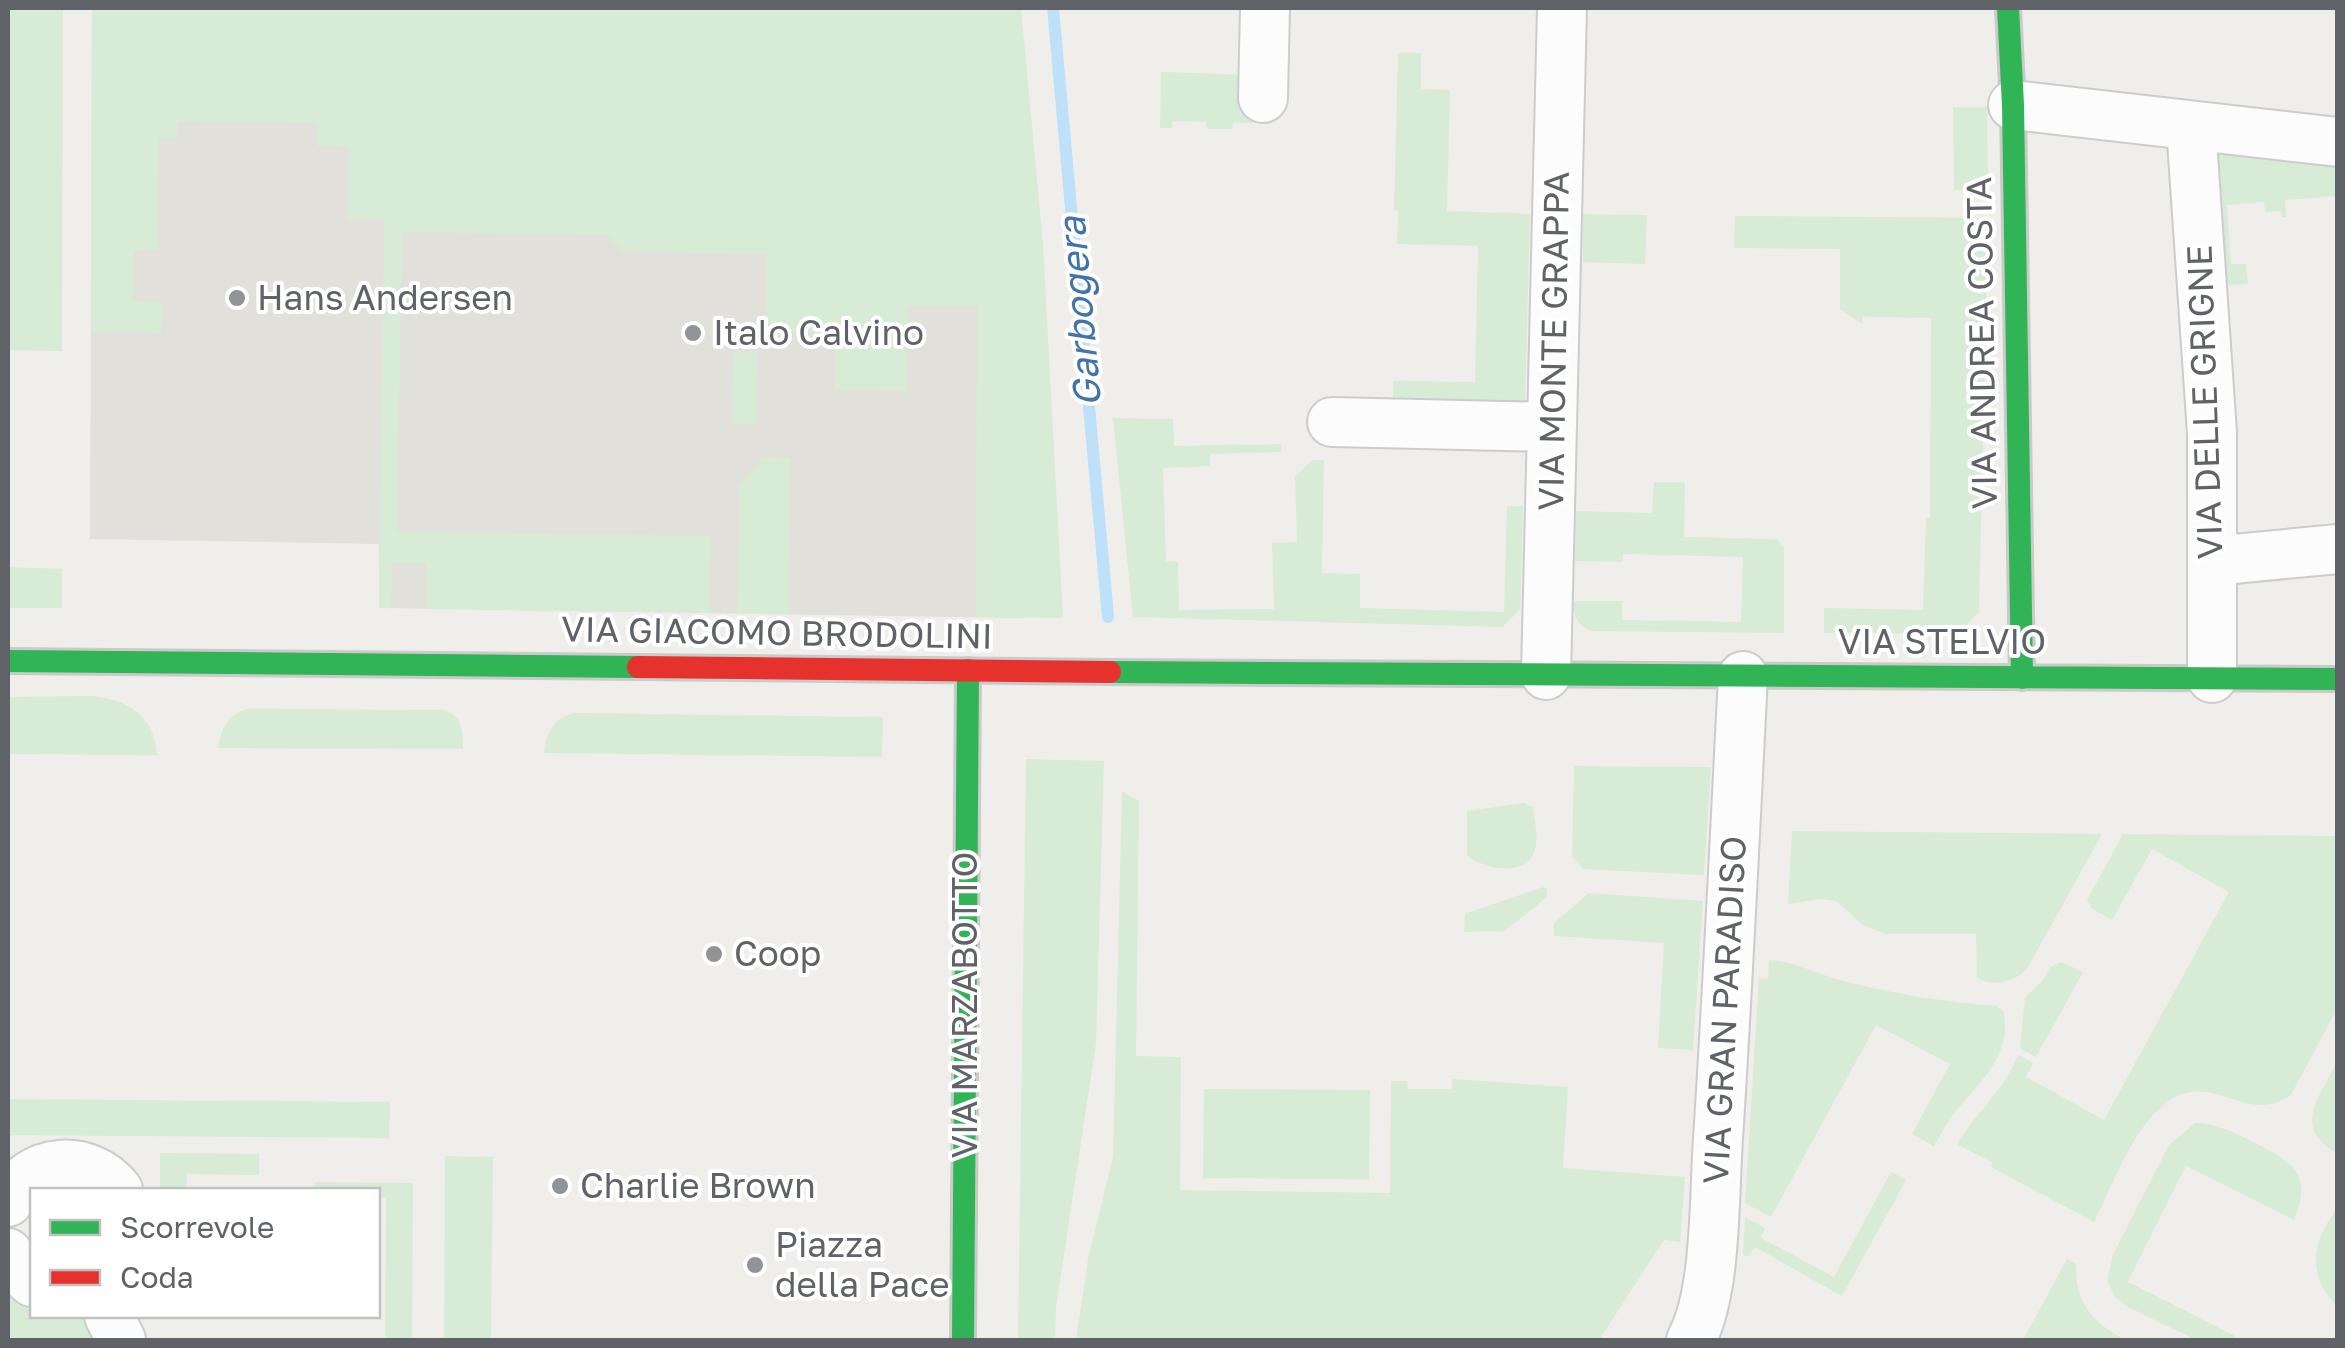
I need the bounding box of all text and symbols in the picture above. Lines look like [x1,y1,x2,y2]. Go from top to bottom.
street label: VIA MONTE GRAPPA [1529,171,1577,511]
street label: VIA ANDREA COSTA [1957,176,2005,510]
water label: Garbogera [1048,214,1109,409]
street label: VIA DELLE GRIGNE [2178,244,2230,560]
place label: Hans Andersen [257,276,513,318]
marker: Hans Andersen [226,287,248,309]
place label: Italo Calvino [713,311,924,353]
marker: Italo Calvino [682,322,704,344]
street label: VIA GIACOMO BRODOLINI [561,607,993,657]
street label: VIA STELVIO [1838,620,2046,662]
street label: VIA GRAN PARADISO [1694,835,1754,1185]
street label: VIA MARZABOTTO [943,852,985,1158]
place label: Coop [734,932,821,974]
marker: Coop [703,943,725,965]
place label: Charlie Brown [580,1164,816,1206]
marker: Charlie Brown [549,1175,571,1197]
legend [30,1188,380,1318]
text: Scorrevole [120,1209,274,1245]
place label: Piazza della Pace [775,1223,949,1305]
marker: Piazza della Pace [744,1254,766,1276]
text: Coda [120,1259,194,1295]

